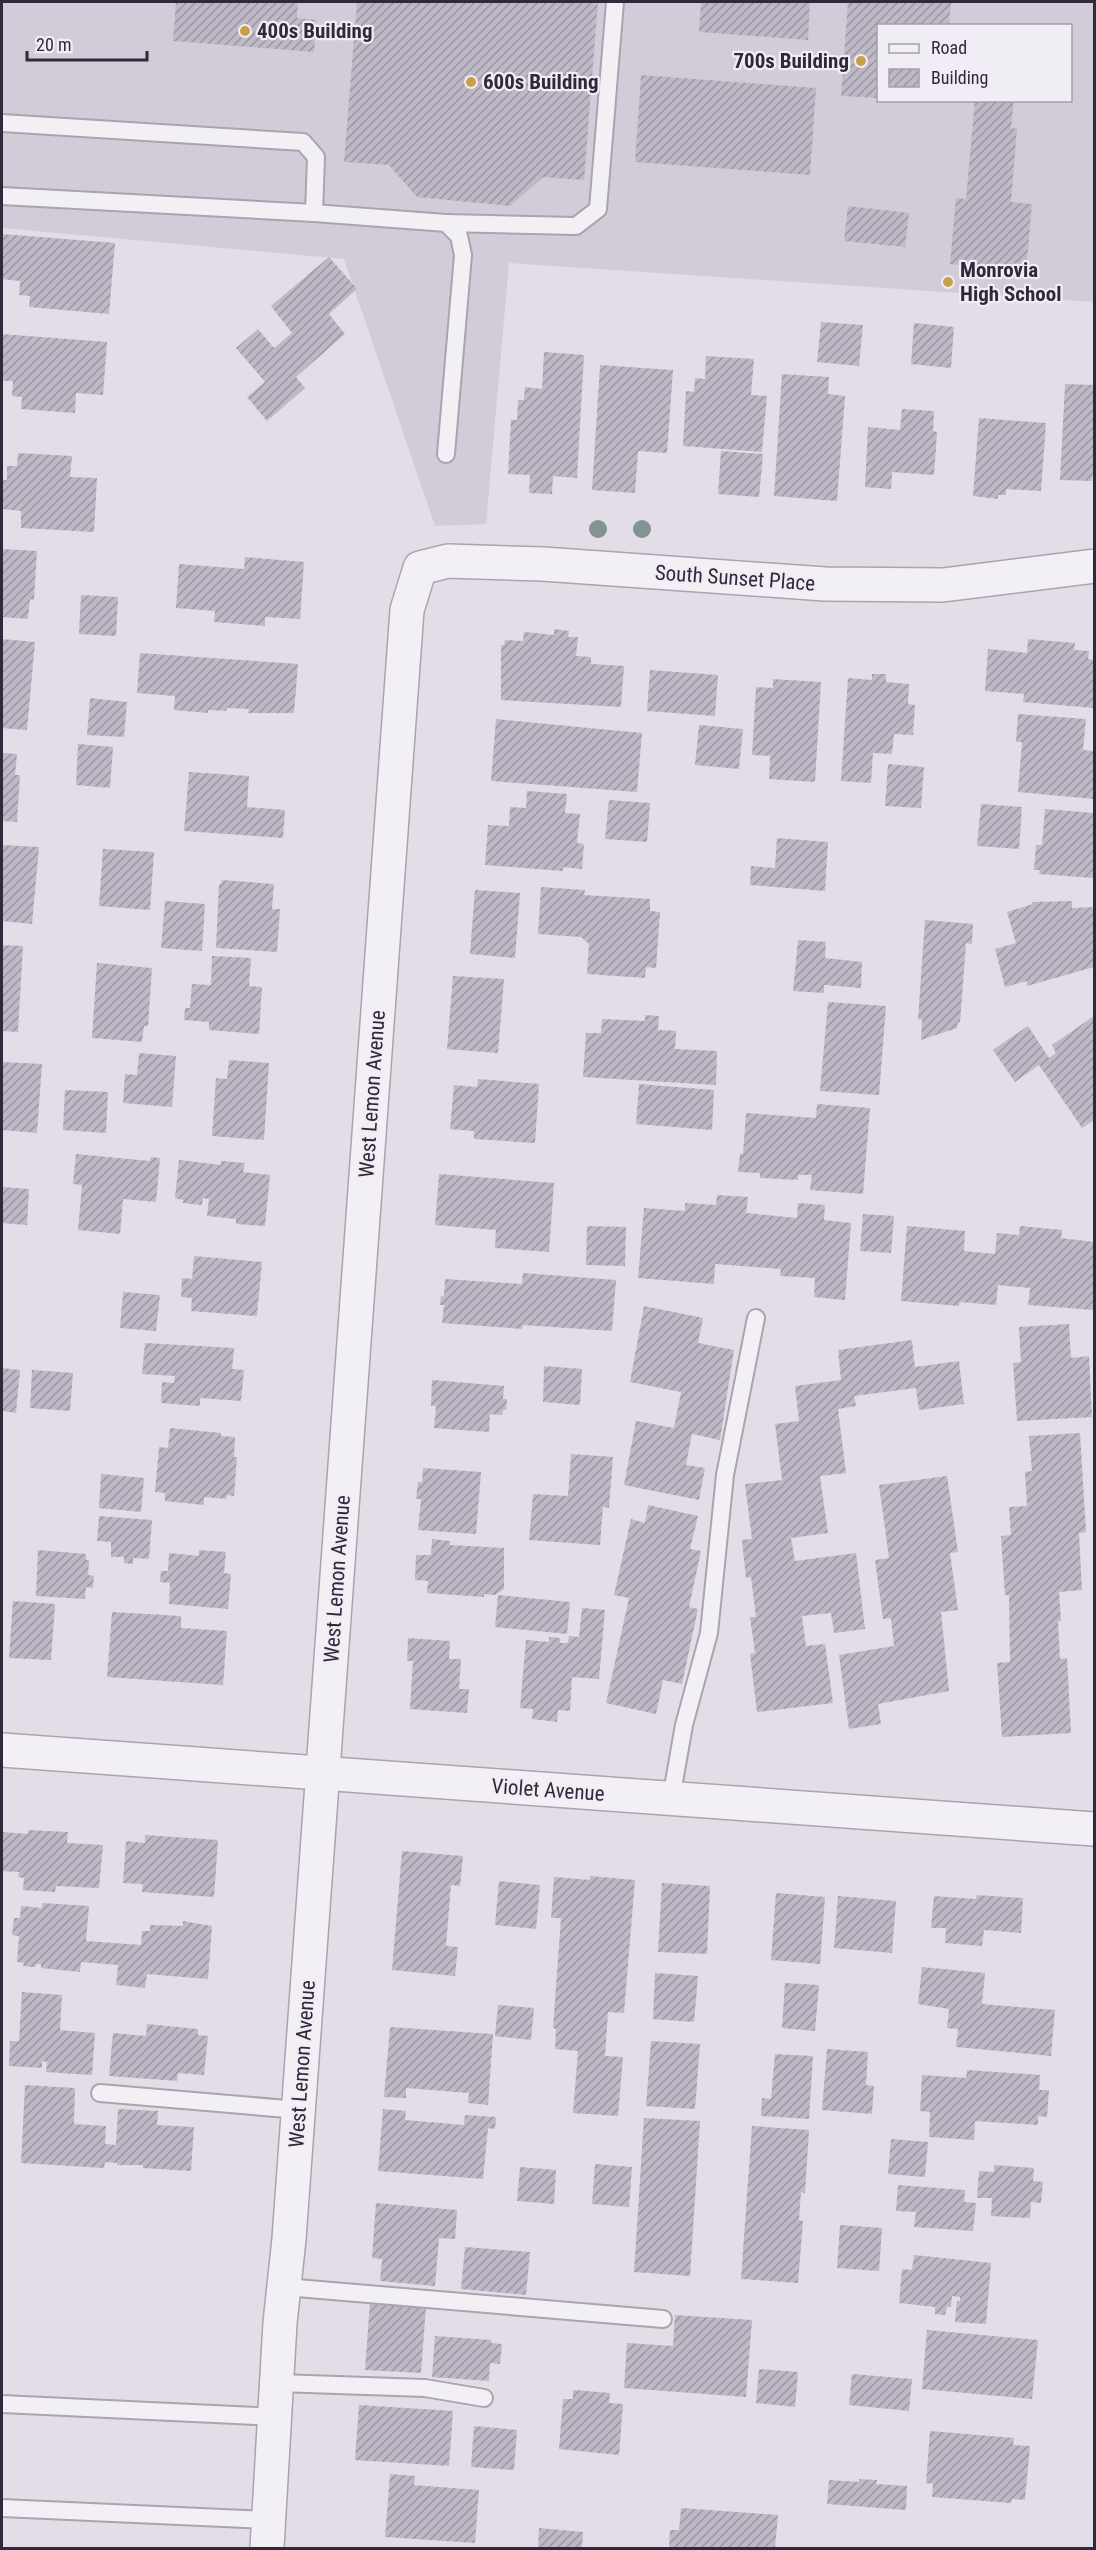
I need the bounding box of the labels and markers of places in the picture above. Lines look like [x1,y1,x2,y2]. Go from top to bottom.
place label: 400s Building [257,19,373,43]
marker: 400s Building [238,24,252,38]
place label: 700s Building [733,49,849,73]
marker: 700s Building [854,54,868,68]
place label: 600s Building [483,70,599,94]
marker: 600s Building [464,75,478,89]
place label: Monrovia High School [960,258,1061,306]
marker: Monrovia High School [941,275,955,289]

